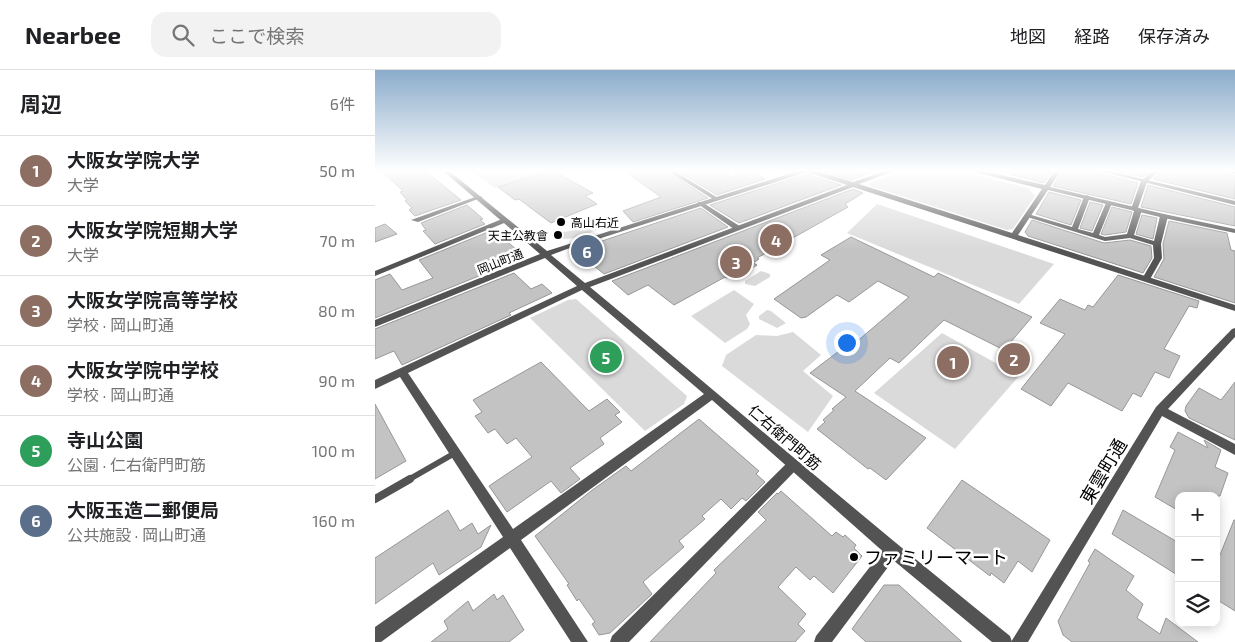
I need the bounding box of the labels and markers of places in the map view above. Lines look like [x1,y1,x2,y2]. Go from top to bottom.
place label: 高山右近 [571,215,619,229]
marker: 高山右近 [555,216,567,228]
pin: 4 [760,221,792,259]
place label: 天主公教會 [488,228,548,242]
marker: 天主公教會 [552,229,564,241]
pin: 6 [571,232,603,270]
pin: 3 [720,243,752,281]
pin: 5 [590,338,622,376]
pin: 2 [998,340,1030,378]
pin: 1 [937,343,969,381]
place label: ファミリーマート [864,546,1008,568]
marker: ファミリーマート [848,551,860,563]

